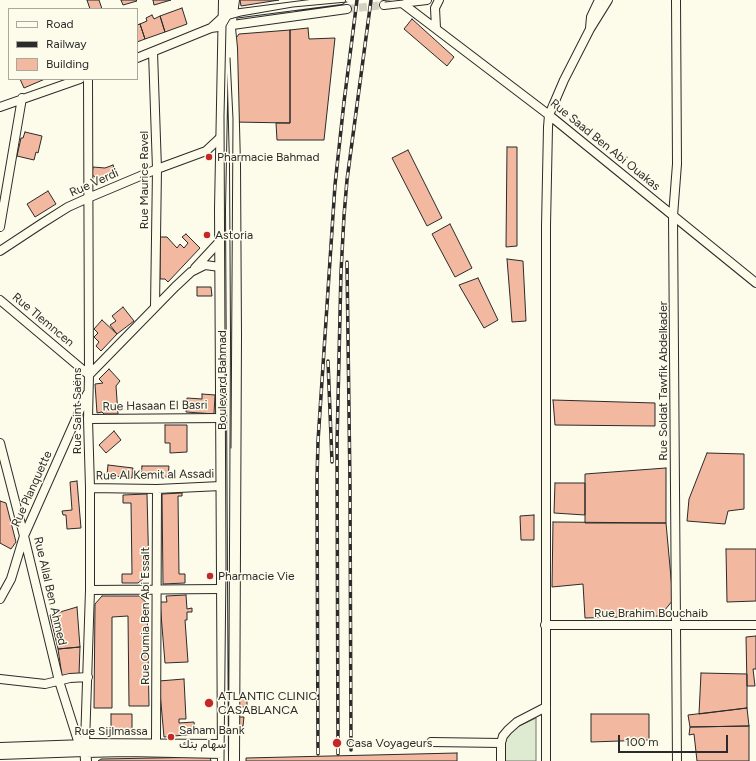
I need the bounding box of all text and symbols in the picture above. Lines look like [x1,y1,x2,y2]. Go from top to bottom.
legend [8,8,138,80]
text: Road [46,17,74,31]
text: Railway [46,37,87,51]
text: Building [46,57,89,71]
street label: Rue Saad Ben Abi Ouakas [547,96,663,194]
street label: Rue Maurice Ravel [137,131,151,229]
place label: Pharmacie Bahmad [217,150,319,164]
marker: Pharmacie Bahmad [204,152,214,162]
street label: Rue Verdi [67,166,121,200]
place label: Astoria [215,228,253,242]
marker: Astoria [202,230,212,240]
street label: Rue Tlemncen [9,290,77,350]
street label: Rue Soldat Tawfik Abdelkader [656,301,670,461]
street label: Boulevard Bahmad [215,330,229,430]
street label: Rue Saint Saëns [70,368,84,454]
street label: Rue Hasaan El Basri [102,398,208,414]
street label: Rue Planquette [9,449,55,529]
street label: Rue Al Kemit al Assadi [96,467,214,483]
street label: Rue Allal Ben Ahmed [30,535,70,647]
street label: Rue Oumia Ben Abi Essalt [138,547,152,685]
place label: Pharmacie Vie [218,569,295,583]
marker: Pharmacie Vie [205,571,215,581]
street label: Rue Brahim Bouchaib [594,606,708,620]
place label: ATLANTIC CLINIC CASABLANCA [218,689,317,717]
marker: ATLANTIC CLINIC CASABLANCA [203,697,215,709]
place label: Saham Bank سهام بنك [179,723,244,751]
street label: Rue Sijlmassa [74,724,148,738]
scale bar [620,727,730,753]
marker: Saham Bank سهام بنك [166,732,176,742]
text: 100 m [625,735,659,749]
place label: Casa Voyageurs [346,736,432,750]
marker: Casa Voyageurs [331,737,343,749]

